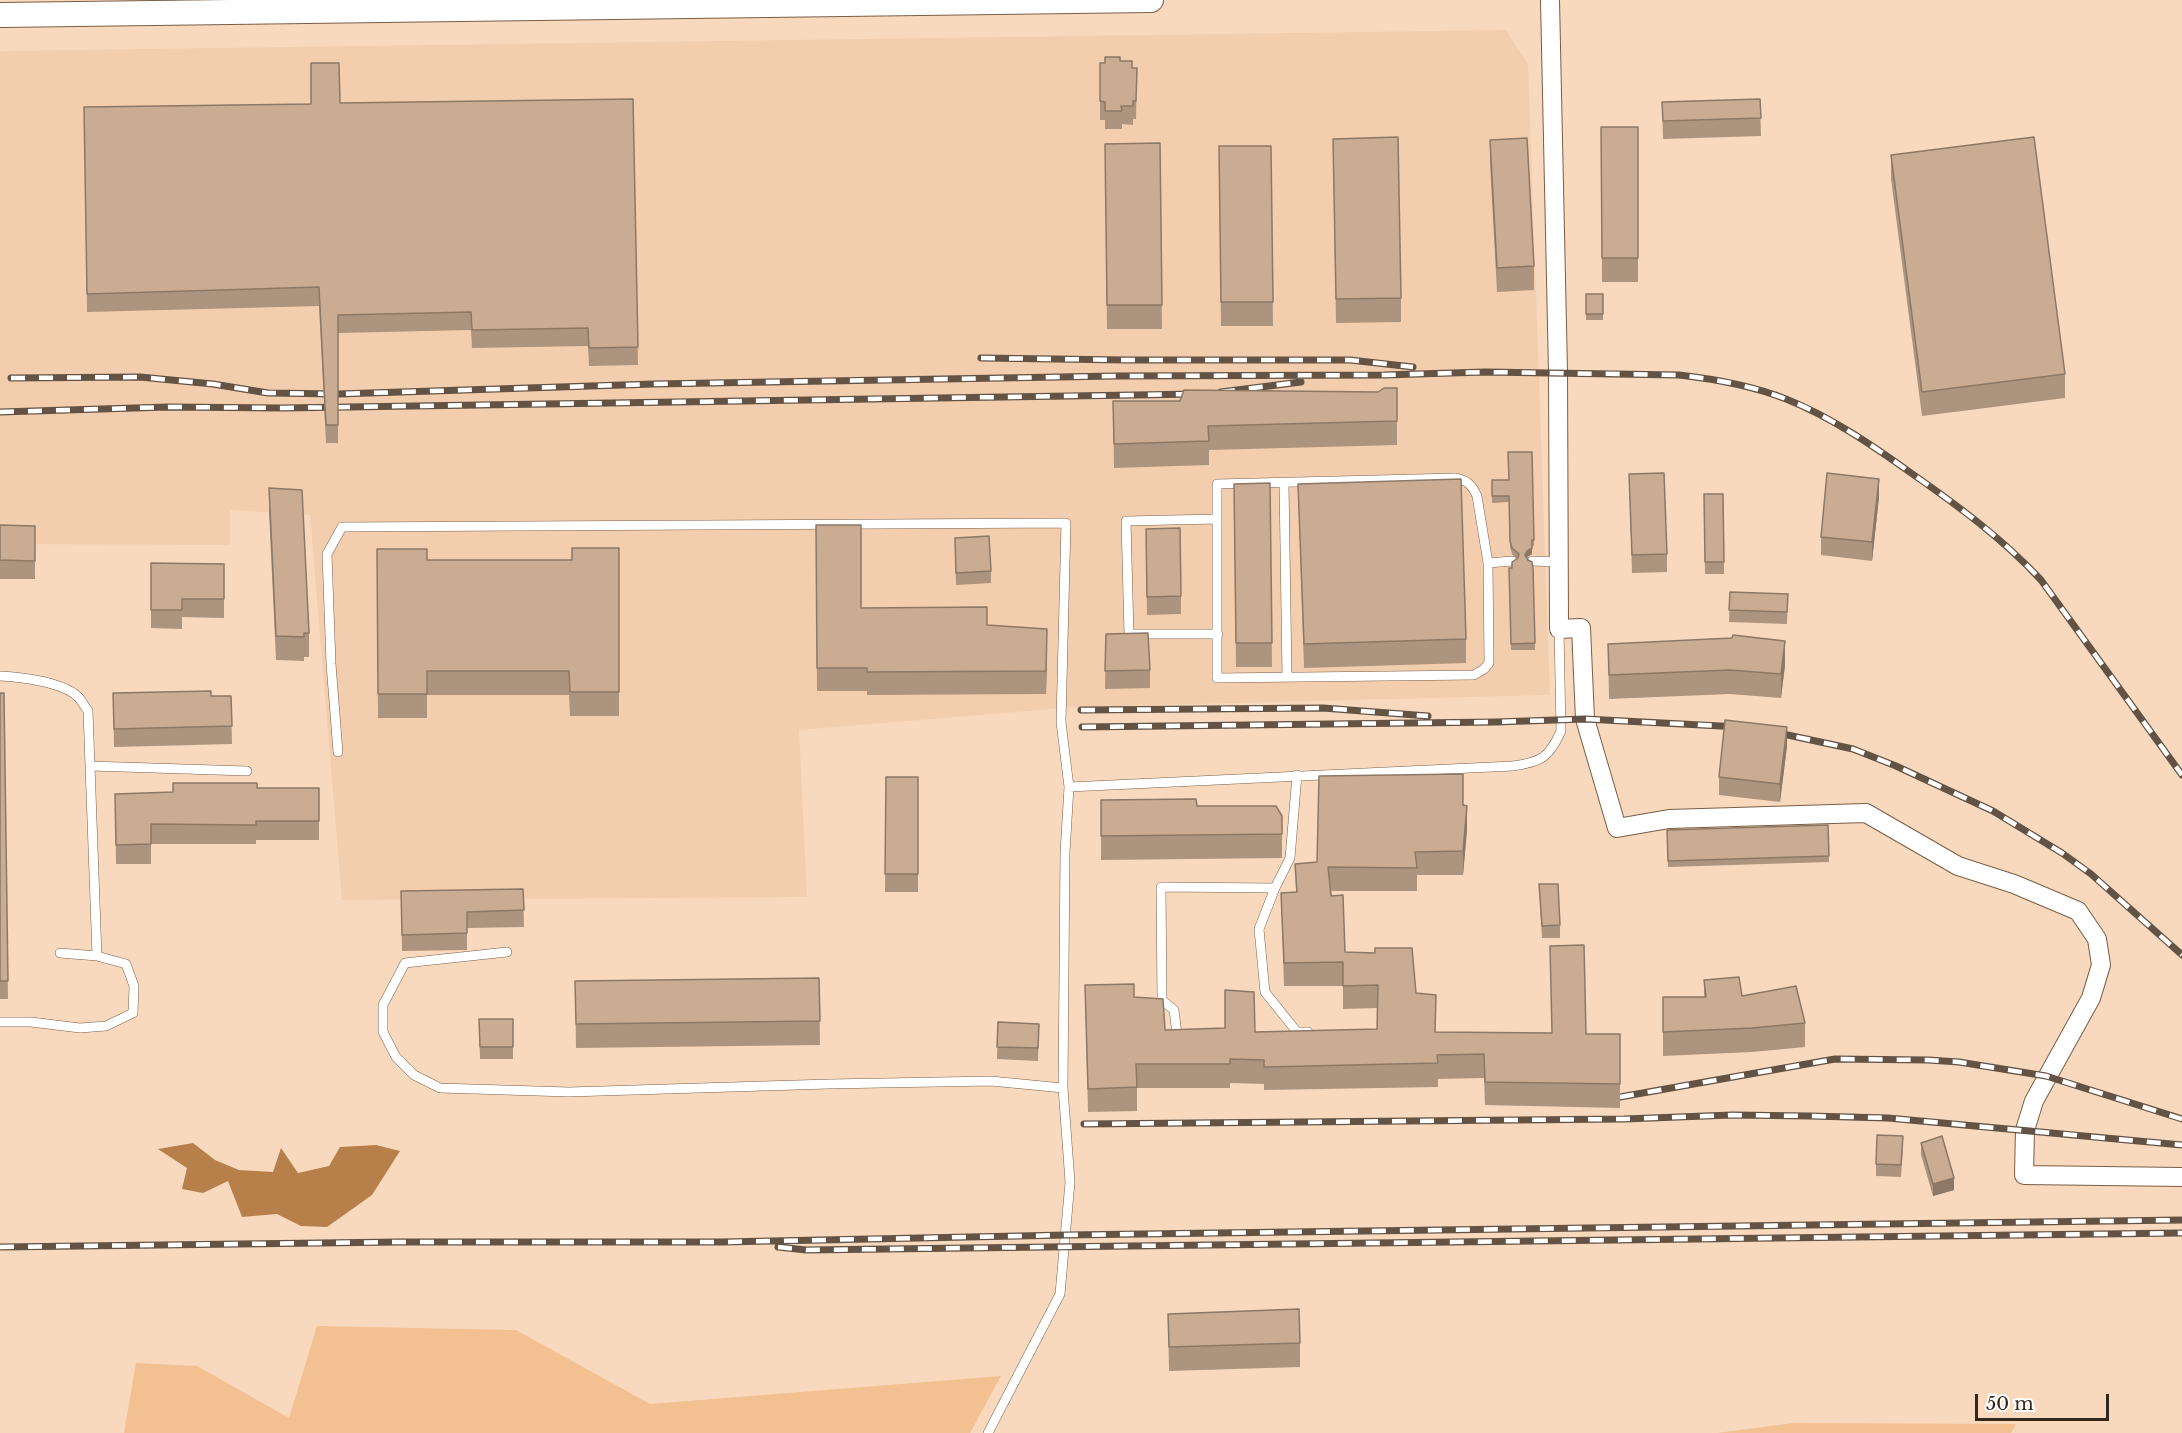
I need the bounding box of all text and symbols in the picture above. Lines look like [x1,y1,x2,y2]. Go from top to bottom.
scale bar [1978,1382,2112,1420]
text: 50 m [1986,1393,2034,1415]

